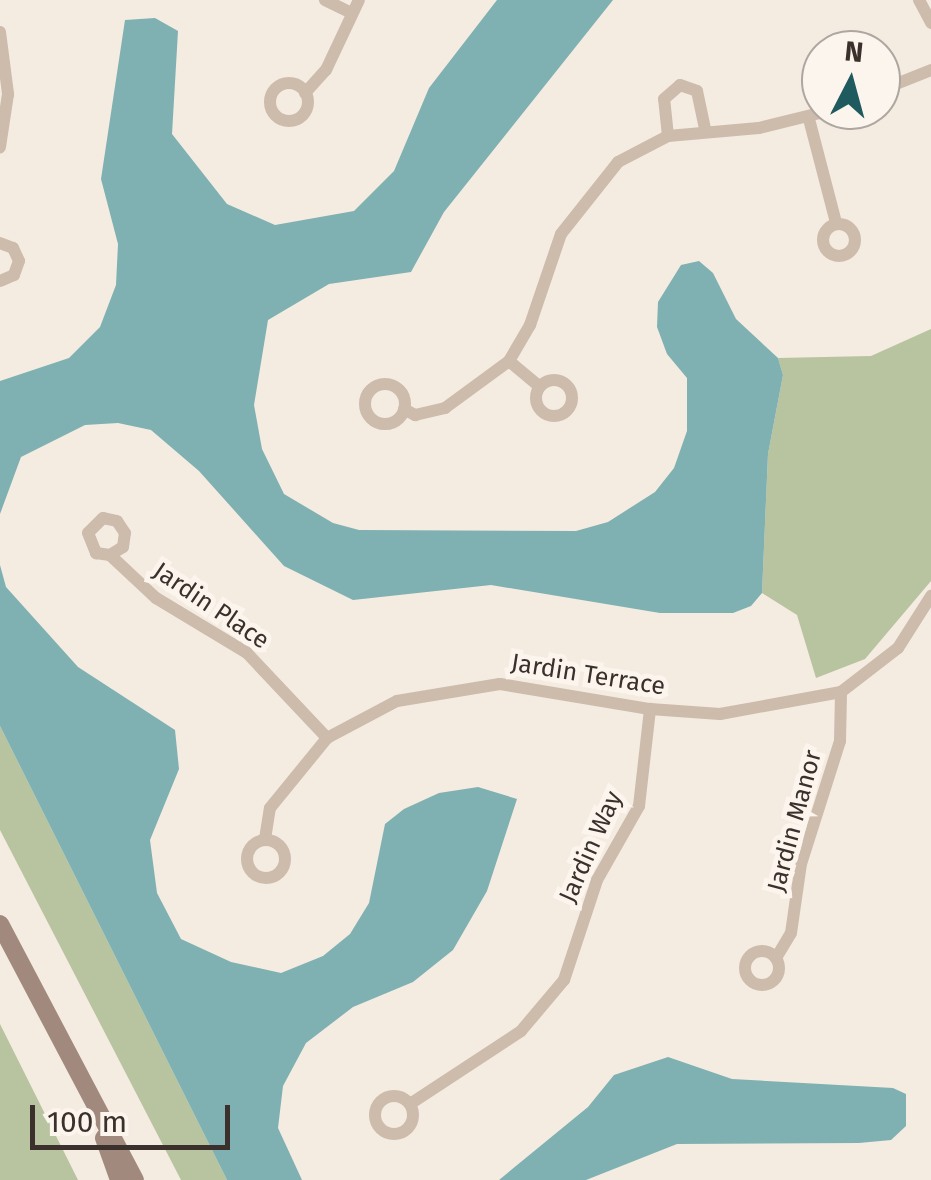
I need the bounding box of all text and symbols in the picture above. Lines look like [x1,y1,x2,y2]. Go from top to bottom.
north arrow [801,30,901,130]
text: N [843,34,865,69]
street label: Jardin Place [147,556,275,656]
street label: Jardin Terrace [509,648,667,702]
street label: Jardin Manor [762,747,828,895]
street label: Jardin Way [553,787,629,907]
scale bar [35,1085,235,1147]
text: 100 m [47,1104,127,1140]

